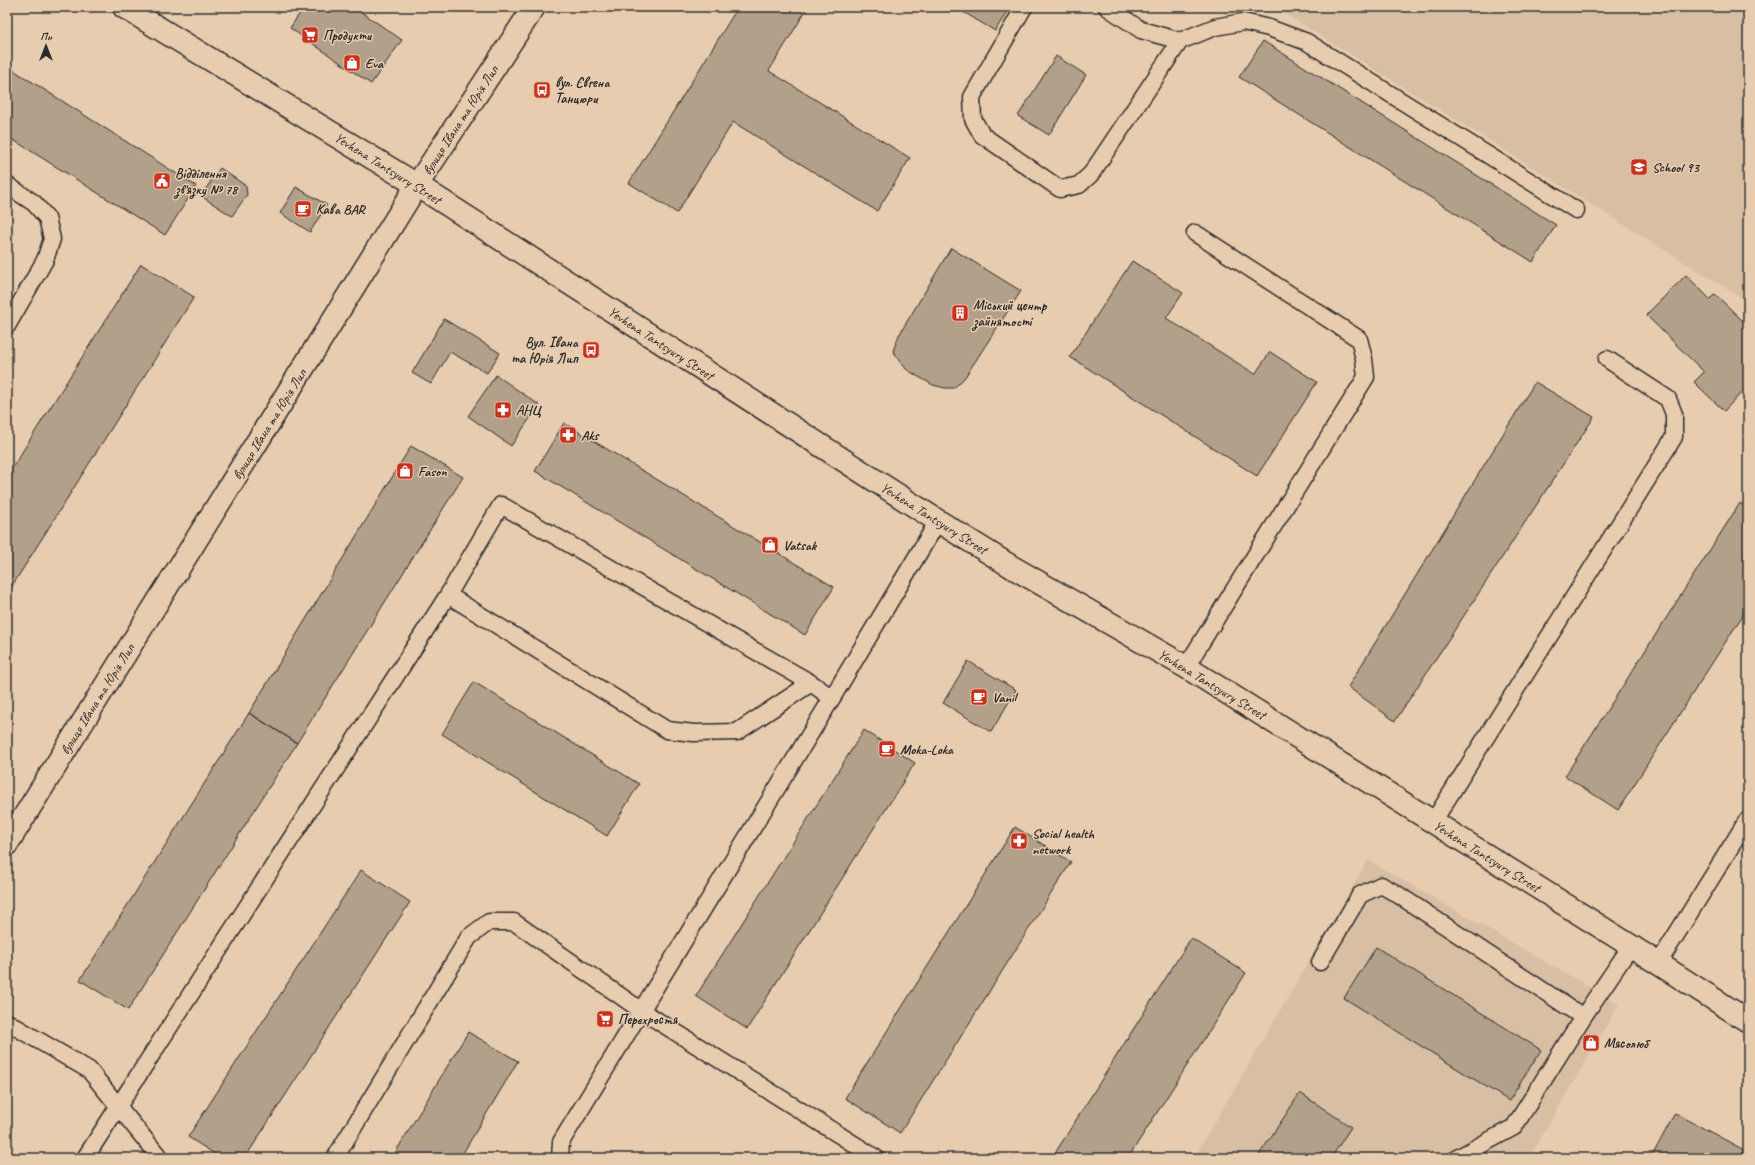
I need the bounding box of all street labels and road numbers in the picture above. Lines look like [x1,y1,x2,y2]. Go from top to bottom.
street label: вулиця Івана та Юрія Лип [419,61,503,178]
street label: Yevhena Tantsyury Street [331,129,446,209]
street label: Yevhena Tantsyury Street [605,303,719,385]
street label: вулиця Івана та Юрія Лип [229,365,311,483]
street label: Yevhena Tantsyury Street [877,479,992,559]
street label: вулиця Івана та Юрія Лип [57,640,139,758]
street label: Yevhena Tantsyury Street [1155,646,1271,724]
street label: Yevhena Tantsyury Street [1430,817,1545,897]

